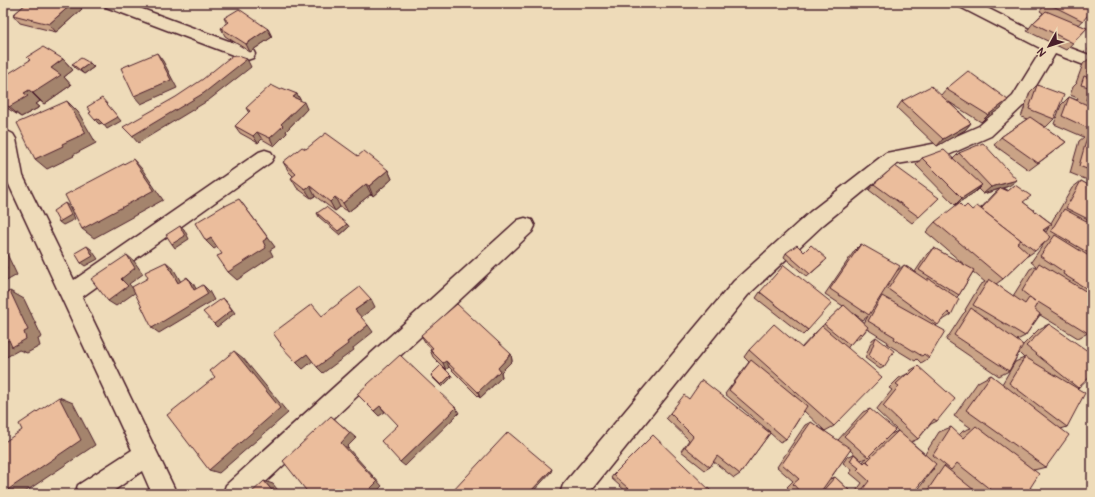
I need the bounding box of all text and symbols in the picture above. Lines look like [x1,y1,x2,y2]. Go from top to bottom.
north arrow [1029,26,1069,66]
text: N [1034,45,1049,59]

